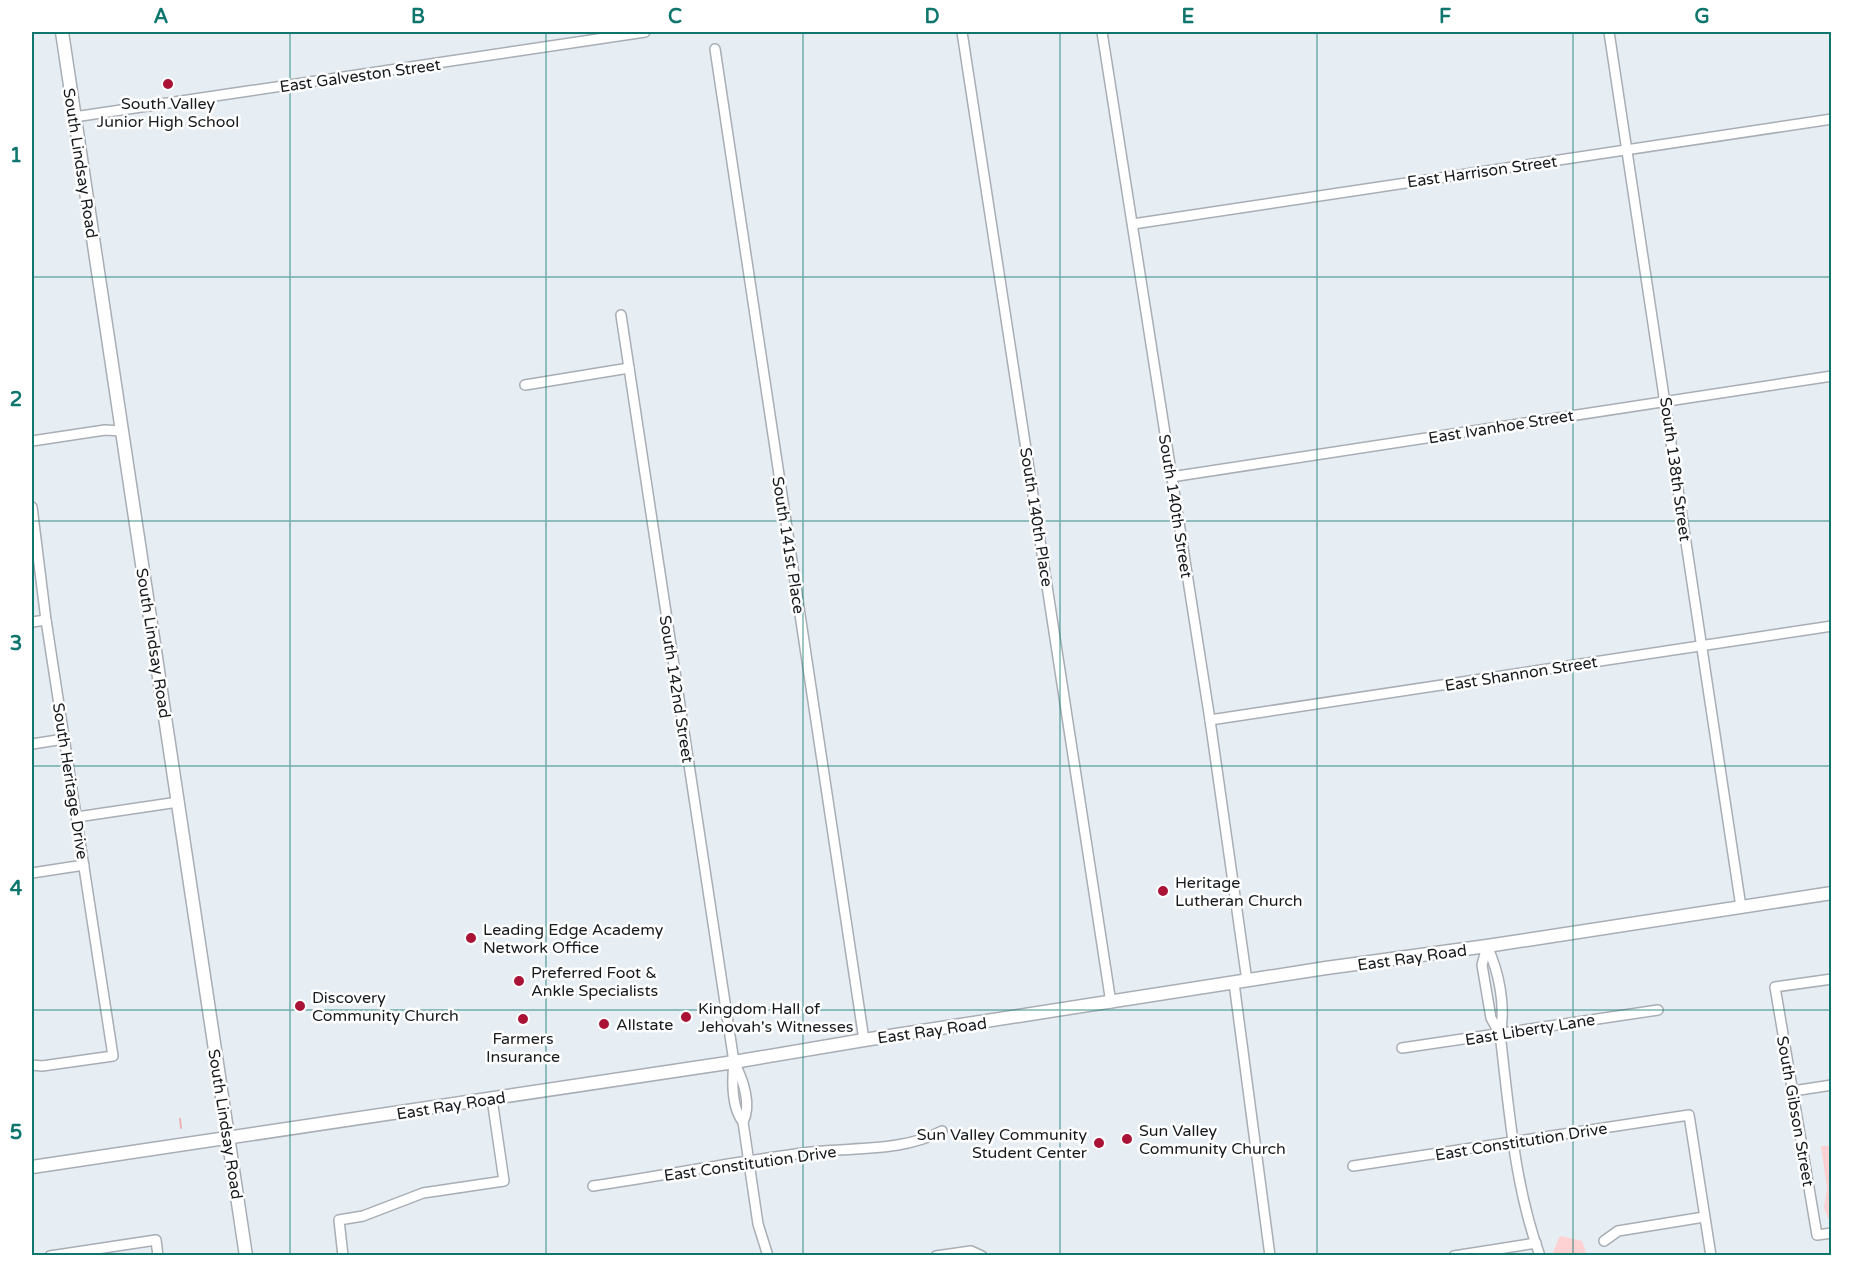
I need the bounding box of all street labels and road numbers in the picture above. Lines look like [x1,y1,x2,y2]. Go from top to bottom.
street label: East Galveston Street [278,55,442,97]
street label: South Lindsay Road [58,87,102,240]
street label: East Harrison Street [1406,152,1558,192]
street label: South 138th Street [1655,396,1695,542]
street label: East Ivanhoe Street [1427,406,1575,448]
street label: South 140th Street [1154,433,1196,579]
street label: South 140th Place [1015,446,1057,588]
street label: South 141st Place [767,475,809,615]
street label: South Lindsay Road [131,567,175,720]
street label: South 142nd Street [654,614,698,764]
street label: East Shannon Street [1443,652,1599,696]
street label: South Heritage Drive [48,701,92,861]
street label: East Ray Road [1356,940,1468,976]
street label: East Liberty Lane [1464,1010,1597,1050]
street label: East Ray Road [876,1013,988,1049]
street label: South Gibson Street [1772,1034,1818,1188]
street label: South Lindsay Road [203,1048,247,1201]
street label: East Ray Road [395,1087,507,1124]
street label: East Constitution Drive [1434,1118,1609,1165]
street label: East Constitution Drive [663,1142,838,1186]

